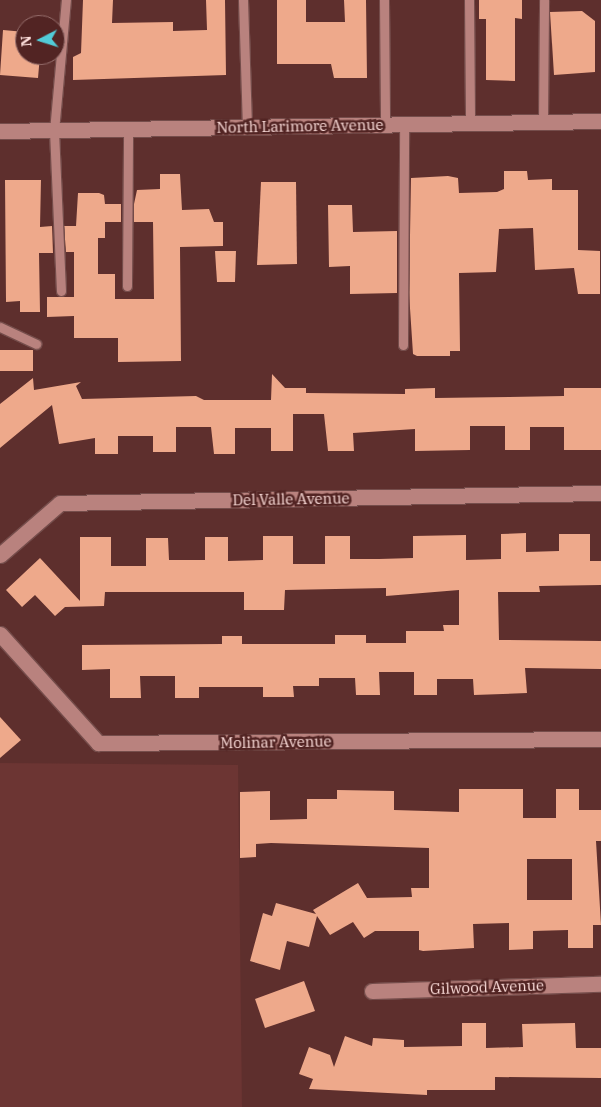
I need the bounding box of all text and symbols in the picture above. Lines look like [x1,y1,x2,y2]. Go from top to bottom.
north arrow [15,15,65,65]
text: N [17,35,36,48]
street label: North Larimore Avenue [216,116,384,136]
street label: Del Valle Avenue [232,489,350,509]
street label: Molinar Avenue [220,732,332,752]
street label: Gilwood Avenue [430,976,544,998]

